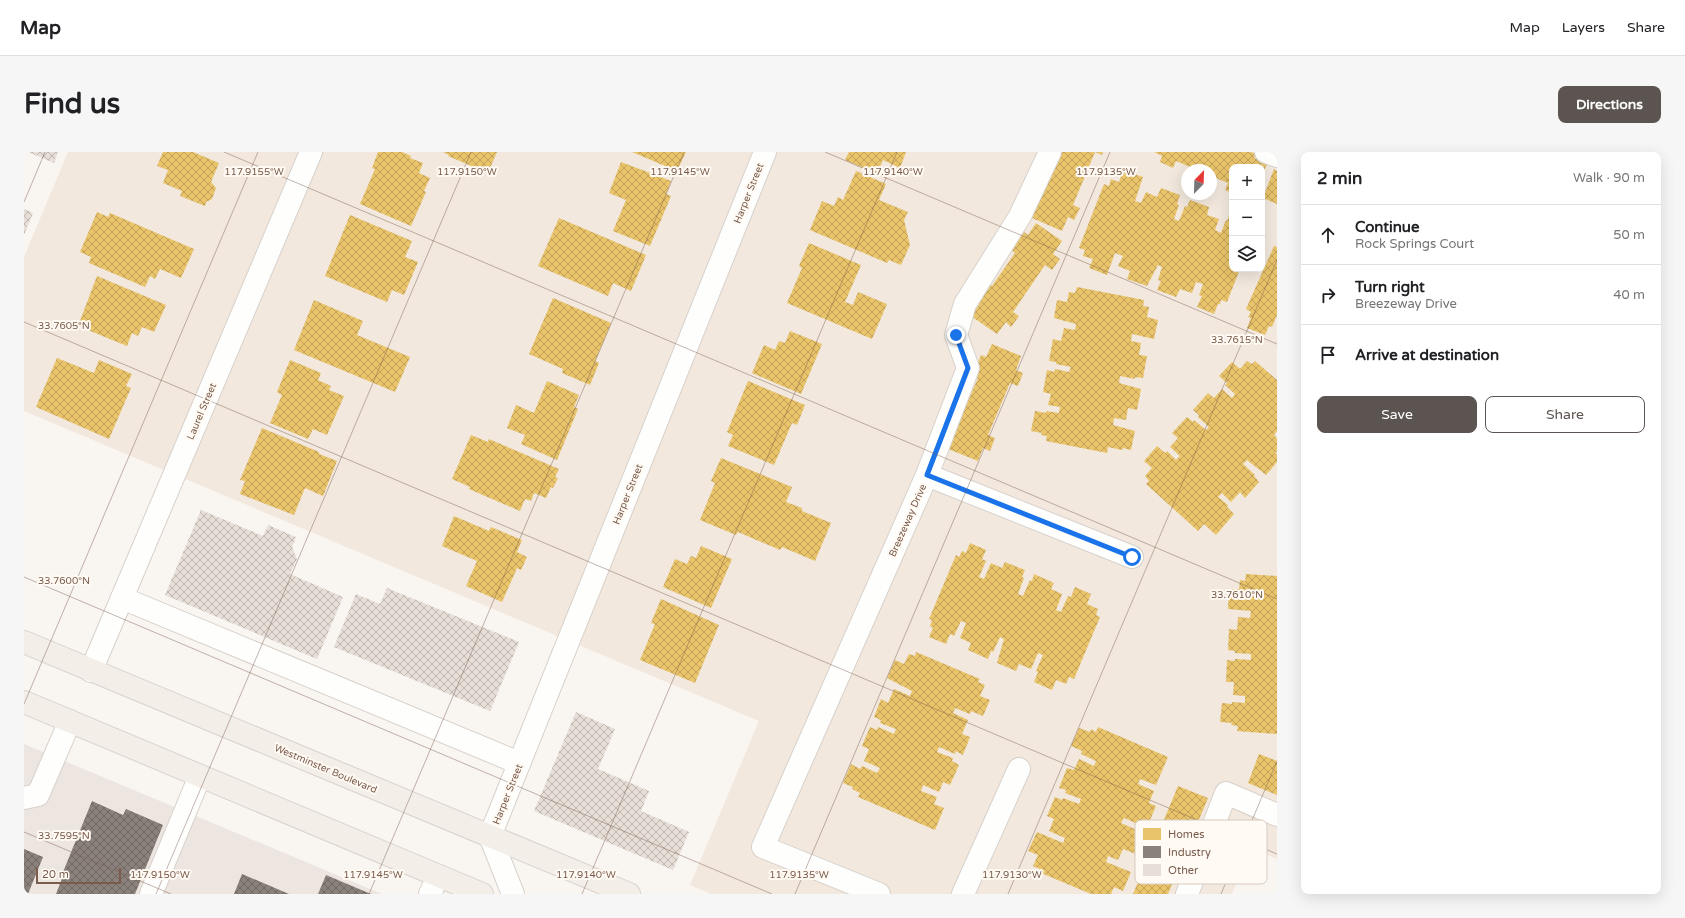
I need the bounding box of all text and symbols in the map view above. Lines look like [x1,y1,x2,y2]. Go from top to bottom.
text: Map [20,17,61,39]
text: Map [1510,19,1540,36]
text: Layers [1562,19,1605,36]
text: Share [1627,19,1665,36]
button: Directions [1558,86,1661,123]
text: Find us [24,87,120,121]
street label: Harper Street [731,161,767,225]
north arrow [1181,164,1217,200]
map controls [1229,164,1265,272]
button: + [1229,164,1265,200]
text: 117.9155°W [224,166,284,178]
text: 117.9150°W [437,166,497,178]
text: 117.9145°W [650,166,710,178]
text: 117.9140°W [863,166,923,178]
text: 117.9135°W [1076,166,1136,178]
text: 2 min [1317,168,1362,189]
text: Walk · 90 m [1573,170,1645,186]
button: − [1229,200,1265,236]
text: Continue [1355,218,1419,236]
icon: ahead [1317,224,1339,246]
text: 50 m [1613,227,1645,243]
button: layers [1229,236,1265,272]
text: Rock Springs Court [1355,236,1474,252]
text: Turn right [1355,278,1425,296]
icon: right [1317,284,1339,306]
text: 40 m [1613,287,1645,303]
text: Breezeway Drive [1355,296,1457,312]
text: 33.7605°N [38,320,90,332]
route end [947,326,965,344]
text: 33.7615°N [1211,334,1263,346]
icon: arrive [1317,344,1339,366]
text: Arrive at destination [1355,346,1499,364]
street label: Laurel Street [185,381,219,442]
button: Save [1317,396,1477,433]
button: Share [1485,396,1645,433]
street label: Harper Street [610,462,646,526]
street label: Breezeway Drive [886,482,929,559]
route start [1123,548,1141,566]
text: 33.7600°N [38,575,90,587]
text: 33.7610°N [1211,589,1263,601]
street label: Westminster Boulevard [273,742,379,796]
street label: Harper Street [490,762,526,826]
legend [1135,820,1267,884]
text: Homes [1168,828,1204,841]
text: 33.7595°N [38,830,90,842]
text: Industry [1168,846,1211,859]
text: Other [1168,864,1199,877]
scale bar [36,866,121,885]
text: 20 m [42,868,69,881]
text: 117.9150°W [130,869,190,881]
text: 117.9145°W [343,869,403,881]
text: 117.9140°W [556,869,616,881]
text: 117.9135°W [769,869,829,881]
text: 117.9130°W [982,869,1042,881]

